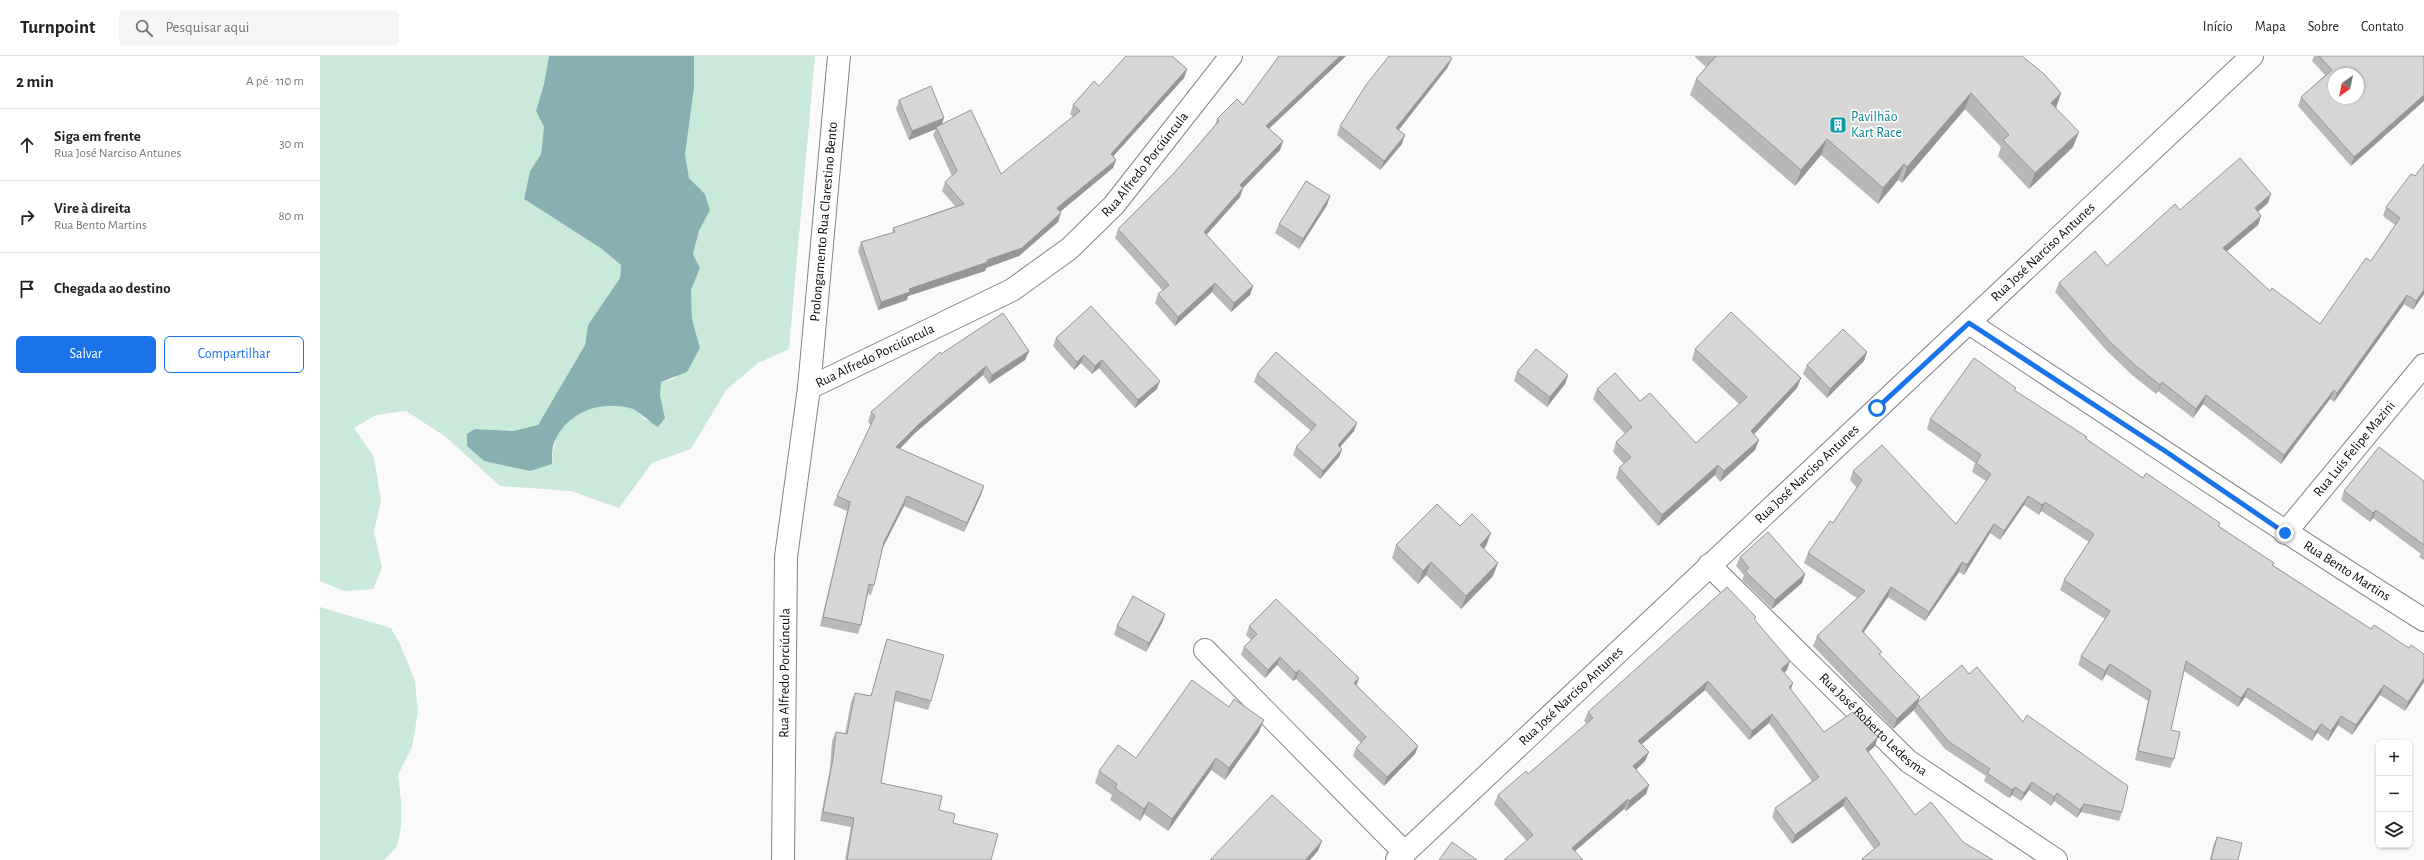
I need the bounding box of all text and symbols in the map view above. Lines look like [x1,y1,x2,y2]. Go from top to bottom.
search box [119,10,399,46]
icon: search [133,17,155,39]
text: Turnpoint [20,18,95,37]
text: Pesquisar aqui [165,20,249,35]
text: Início [2203,20,2233,34]
text: Mapa [2255,20,2286,34]
text: Sobre [2308,20,2339,34]
text: Contato [2361,20,2404,34]
north arrow [2328,68,2364,104]
text: 2 min [16,73,54,90]
text: A pé · 110 m [246,75,304,88]
street label: Rua Alfredo Porciúncula [1099,109,1191,220]
place label: Pavilhão Kart Race [1851,110,1902,140]
building icon: Pavilhão Kart Race [1828,115,1848,135]
street label: Prolongamento Rua Clarestino Bento [808,121,840,322]
text: Siga em frente [54,129,141,144]
icon: ahead [16,134,38,156]
text: 30 m [279,138,304,151]
text: Rua José Narciso Antunes [54,147,181,160]
street label: Rua José Narciso Antunes [1988,200,2098,304]
text: Vire à direita [54,201,131,216]
icon: right [16,206,38,228]
text: 80 m [278,210,304,223]
text: Rua Bento Martins [54,219,147,232]
icon: arrive [16,278,38,300]
text: Chegada ao destino [54,281,171,296]
street label: Rua Alfredo Porciúncula [813,321,937,391]
button: Salvar [16,336,156,373]
button: Compartilhar [164,336,304,373]
route start [1868,399,1886,417]
street label: Rua Luís Felipe Mazini [2311,399,2398,499]
street label: Rua José Narciso Antunes [1752,422,1862,526]
route end [2276,524,2294,542]
street label: Rua Bento Martins [2301,538,2393,604]
street label: Rua Alfredo Porciúncula [777,607,793,738]
street label: Rua José Narciso Antunes [1516,644,1626,748]
street label: Rua José Roberto Ledesma [1816,671,1930,779]
map controls [2376,740,2412,848]
button: + [2376,740,2412,776]
button: − [2376,776,2412,812]
button: layers [2376,812,2412,848]

